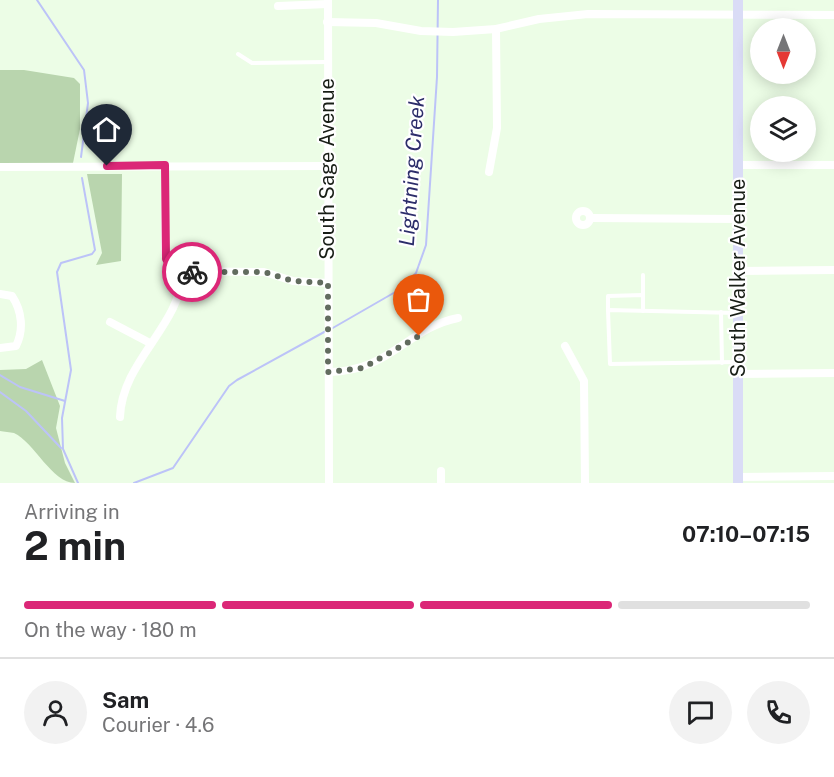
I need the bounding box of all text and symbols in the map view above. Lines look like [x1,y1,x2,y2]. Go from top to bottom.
north arrow [750,18,816,84]
map controls [750,18,816,162]
street label: South Sage Avenue [315,78,339,260]
water label: Lightning Creek [394,94,429,247]
button: layers [750,96,816,162]
pin [81,104,132,166]
icon: home [90,113,123,146]
street label: South Walker Avenue [726,179,750,377]
courier [162,242,222,302]
icon: bike [176,256,209,289]
pin [393,274,444,336]
icon: bag [402,283,435,316]
text: Arriving in [24,500,119,524]
text: 07:10–07:15 [682,521,810,547]
text: 2 min [24,523,126,569]
text: On the way · 180 m [24,618,196,642]
button: person [24,681,87,744]
button: chat [669,681,732,744]
button: phone [747,681,810,744]
text: Sam [102,687,149,713]
text: Courier · 4.6 [102,713,214,737]

